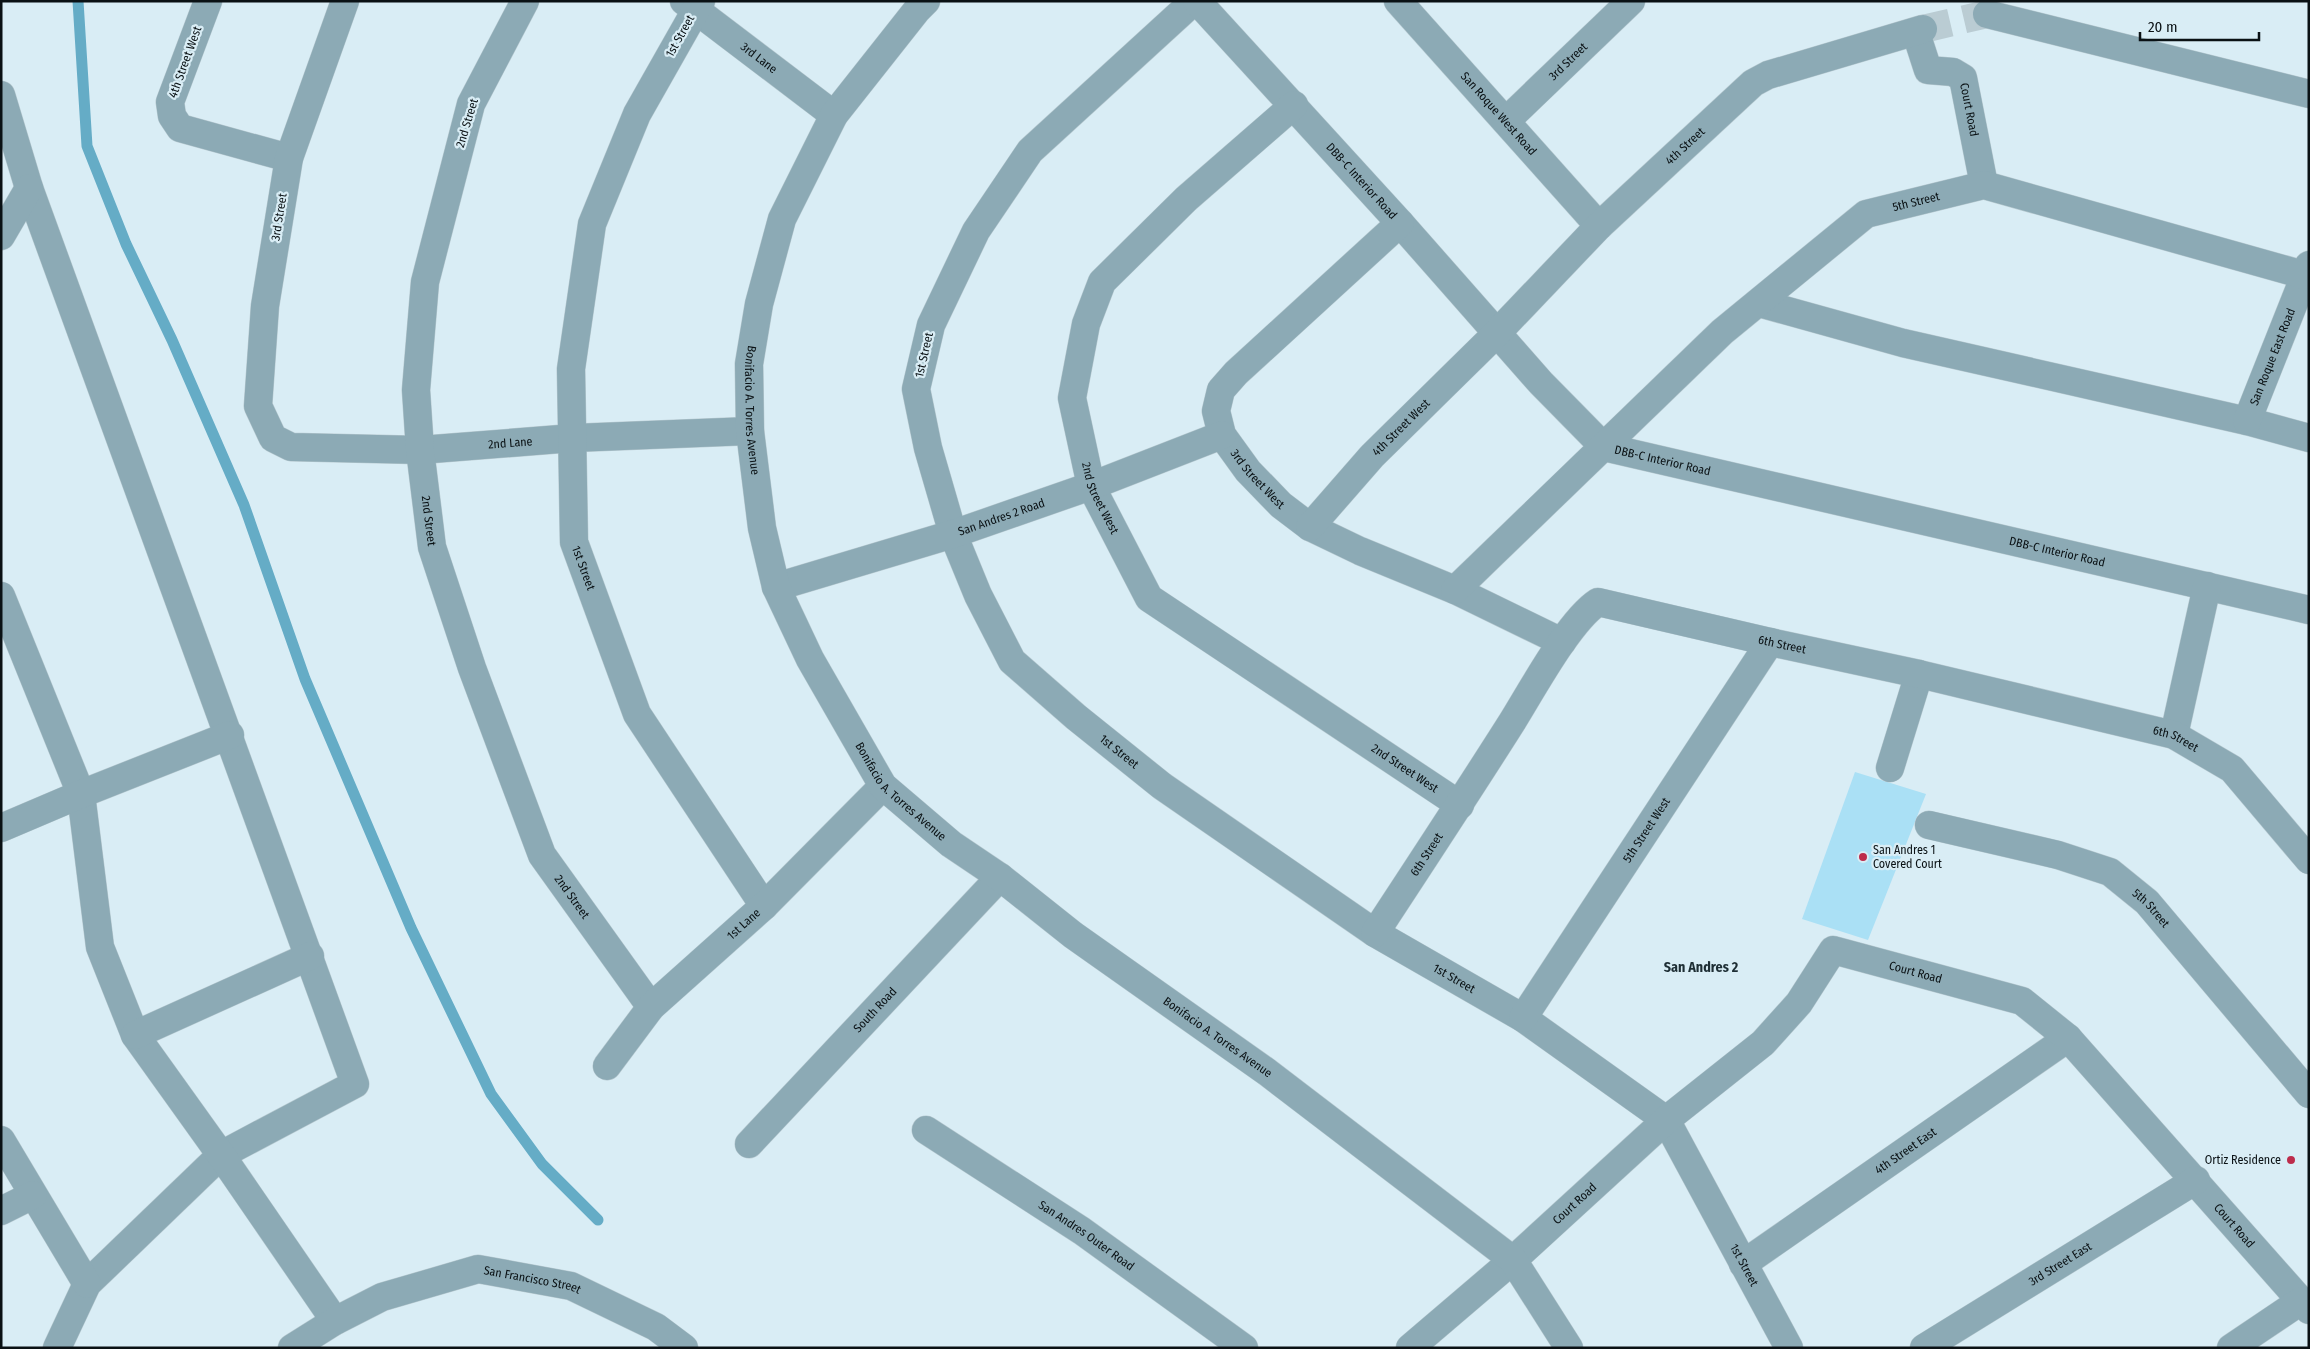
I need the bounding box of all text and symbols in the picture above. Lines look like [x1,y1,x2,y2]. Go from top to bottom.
scale bar [2140,10,2259,42]
street label: 1st Street [663,12,697,60]
text: 20 m [2148,18,2178,36]
street label: 4th Street West [166,24,204,100]
street label: 3rd Lane [738,40,780,76]
street label: 3rd Street [1546,40,1590,83]
street label: San Roque West Road [1458,69,1539,158]
street label: Court Road [1957,82,1981,138]
street label: 2nd Street [453,97,481,149]
street label: 4th Street [1663,124,1708,168]
street label: DBB-C Interior Road [1323,140,1400,222]
street label: 5th Street [1891,189,1941,214]
street label: 3rd Street [268,192,290,242]
street label: San Roque East Road [2247,306,2298,407]
street label: 1st Street [912,331,936,379]
street label: Bonifacio A. Torres Avenue [742,344,762,476]
street label: 4th Street West [1369,396,1433,459]
street label: 2nd Lane [488,434,533,452]
street label: DBB-C Interior Road [1613,443,1712,478]
street label: 3rd Street West [1228,447,1287,512]
street label: 2nd Street West [1079,461,1122,536]
street label: 2nd Street [419,495,439,547]
street label: San Andres 2 Road [956,496,1047,539]
street label: DBB-C Interior Road [2008,534,2107,570]
street label: 1st Street [569,544,598,592]
street label: 6th Street [1757,632,1807,657]
street label: 6th Street [2151,723,2201,755]
street label: 1st Street [1097,732,1142,772]
street label: Bonifacio A. Torres Avenue [852,740,949,844]
street label: 2nd Street West [1369,741,1441,796]
street label: 5th Street West [1620,795,1673,865]
street label: 6th Street [1407,830,1446,879]
place label: San Andres 1 Covered Court [1873,843,1942,871]
marker: San Andres 1 Covered Court [1857,851,1869,863]
street label: 2nd Street [552,872,592,921]
street label: 5th Street [2130,886,2173,930]
street label: 1st Lane [724,906,763,943]
street label: Court Road [1888,958,1944,986]
district label: San Andres 2 [1664,959,1739,976]
street label: 1st Street [1431,961,1478,996]
street label: South Road [851,985,899,1035]
street label: Bonifacio A. Torres Avenue [1161,994,1275,1080]
street label: 4th Street East [1872,1125,1939,1177]
place label: Ortiz Residence [2205,1153,2281,1167]
marker: Ortiz Residence [2285,1154,2297,1166]
street label: Court Road [1550,1180,1599,1227]
street label: San Andres Outer Road [1036,1198,1137,1273]
street label: Court Road [2211,1201,2258,1251]
street label: 3rd Street East [2026,1239,2094,1289]
street label: 1st Street [1727,1242,1761,1289]
street label: San Francisco Street [483,1263,583,1297]

